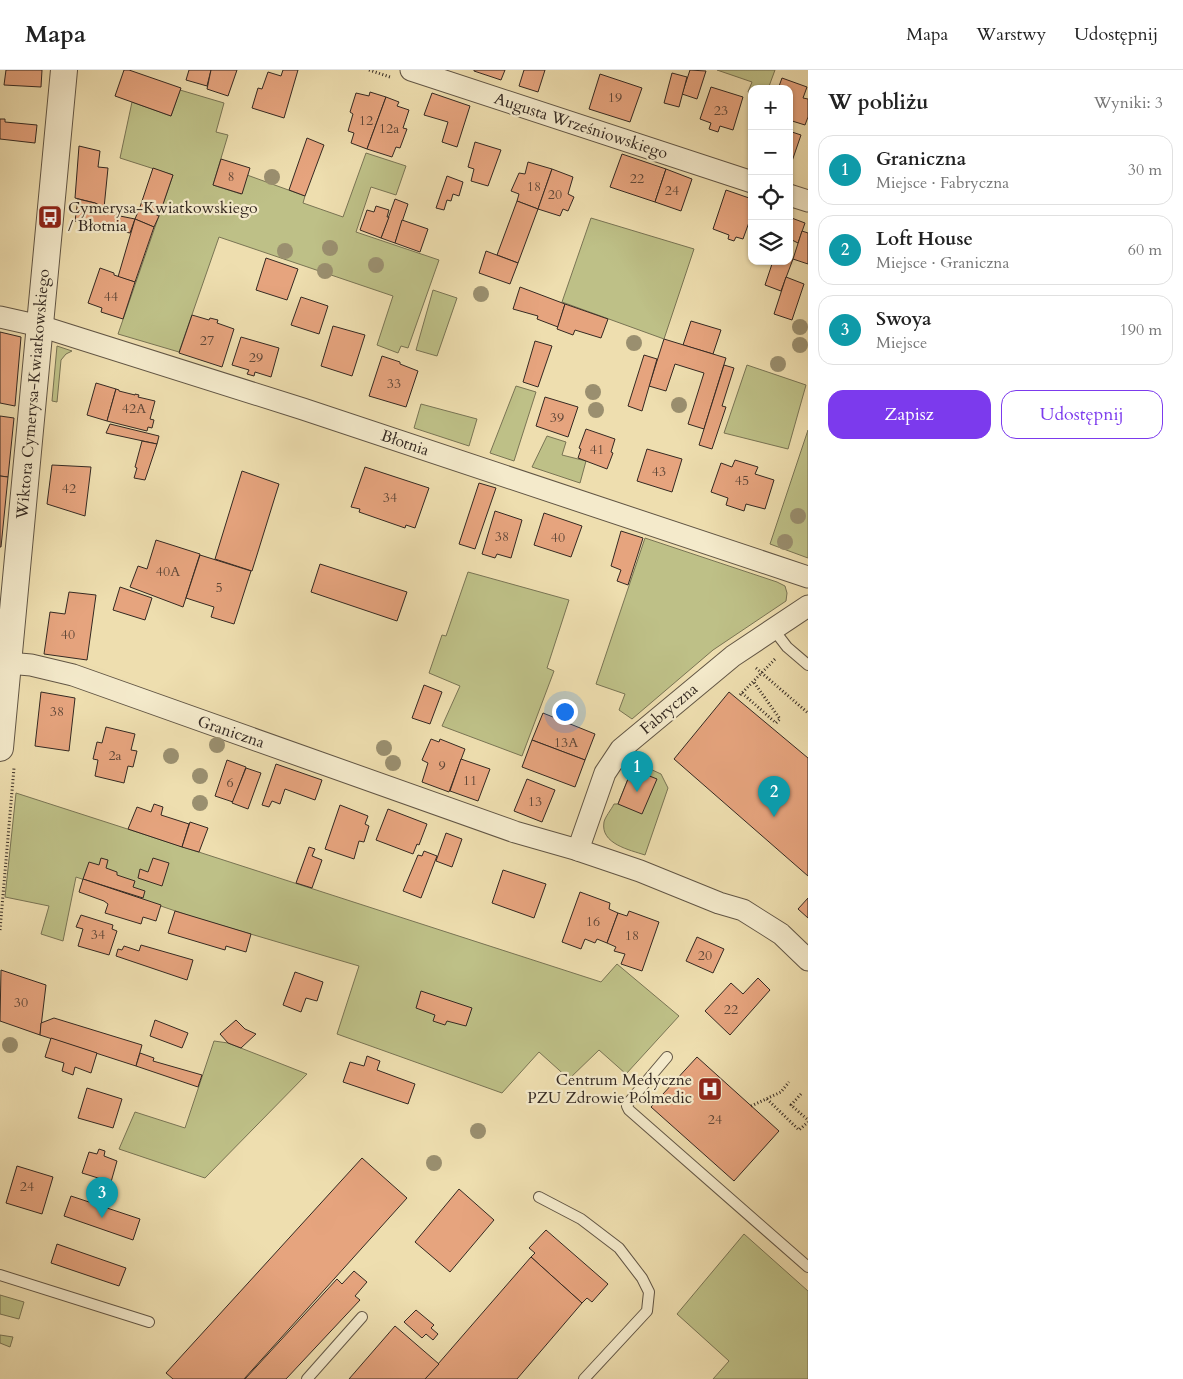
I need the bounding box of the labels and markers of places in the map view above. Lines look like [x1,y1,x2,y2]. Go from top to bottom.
place label: Cymerysa-Kwiatkowskiego / Błotnia [68,197,258,237]
bus stop icon: Cymerysa-Kwiatkowskiego / Błotnia [37,204,63,230]
pin: 1 [621,751,653,792]
pin: 2 [758,776,790,817]
place label: Centrum Medyczne PZU Zdrowie Polmedic [527,1069,692,1109]
hospital icon: Centrum Medyczne PZU Zdrowie Polmedic [697,1076,723,1102]
pin: 3 [86,1177,118,1218]

